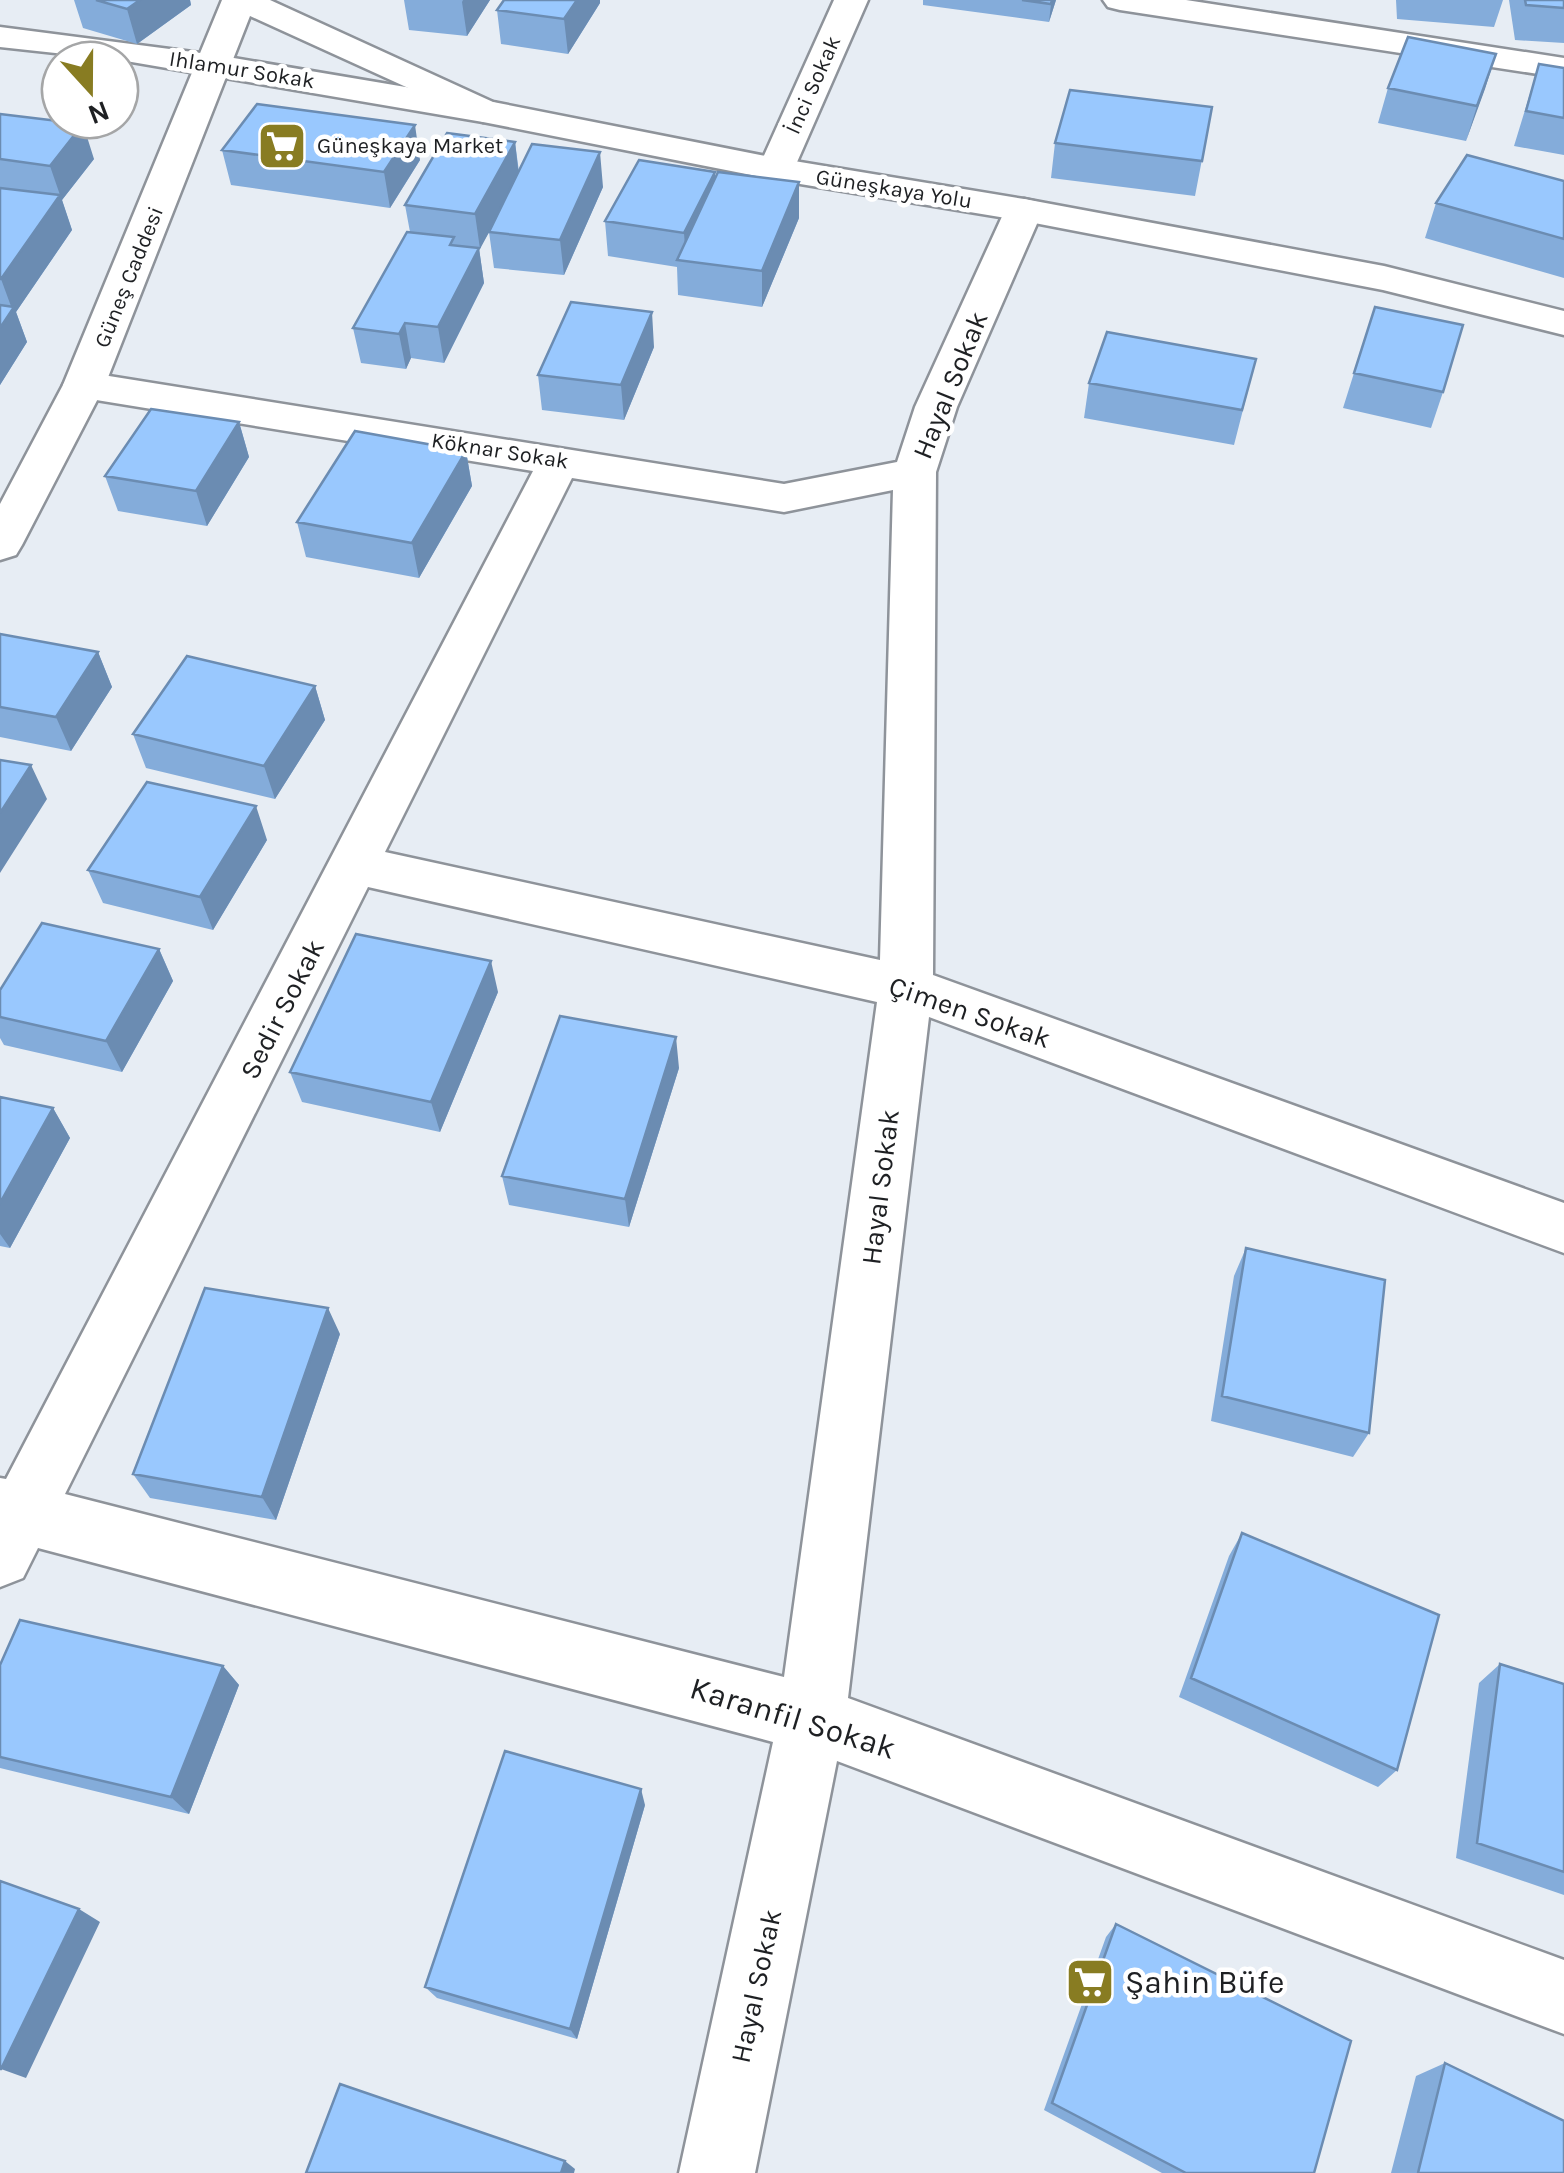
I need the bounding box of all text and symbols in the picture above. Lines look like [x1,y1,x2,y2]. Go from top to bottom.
street label: İnci Sokak [780,32,846,138]
north arrow [40,40,140,140]
street label: Ihlamur Sokak [167,46,317,94]
text: N [83,94,114,132]
supermarket icon: Güneşkaya Market [256,120,308,172]
place label: Güneşkaya Market [317,133,503,159]
street label: Güneşkaya Yolu [814,164,974,214]
street label: Güneş Caddesi [89,203,169,351]
street label: Hayal Sokak [905,306,995,464]
street label: Köknar Sokak [430,427,570,475]
street label: Sedir Sokak [233,934,331,1084]
street label: Çimen Sokak [885,969,1055,1055]
street label: Hayal Sokak [854,1107,906,1267]
street label: Karanfil Sokak [686,1669,900,1767]
street label: Hayal Sokak [724,1906,788,2066]
supermarket icon: Şahin Büfe [1064,1956,1116,2008]
place label: Şahin Büfe [1125,1964,1284,2001]

